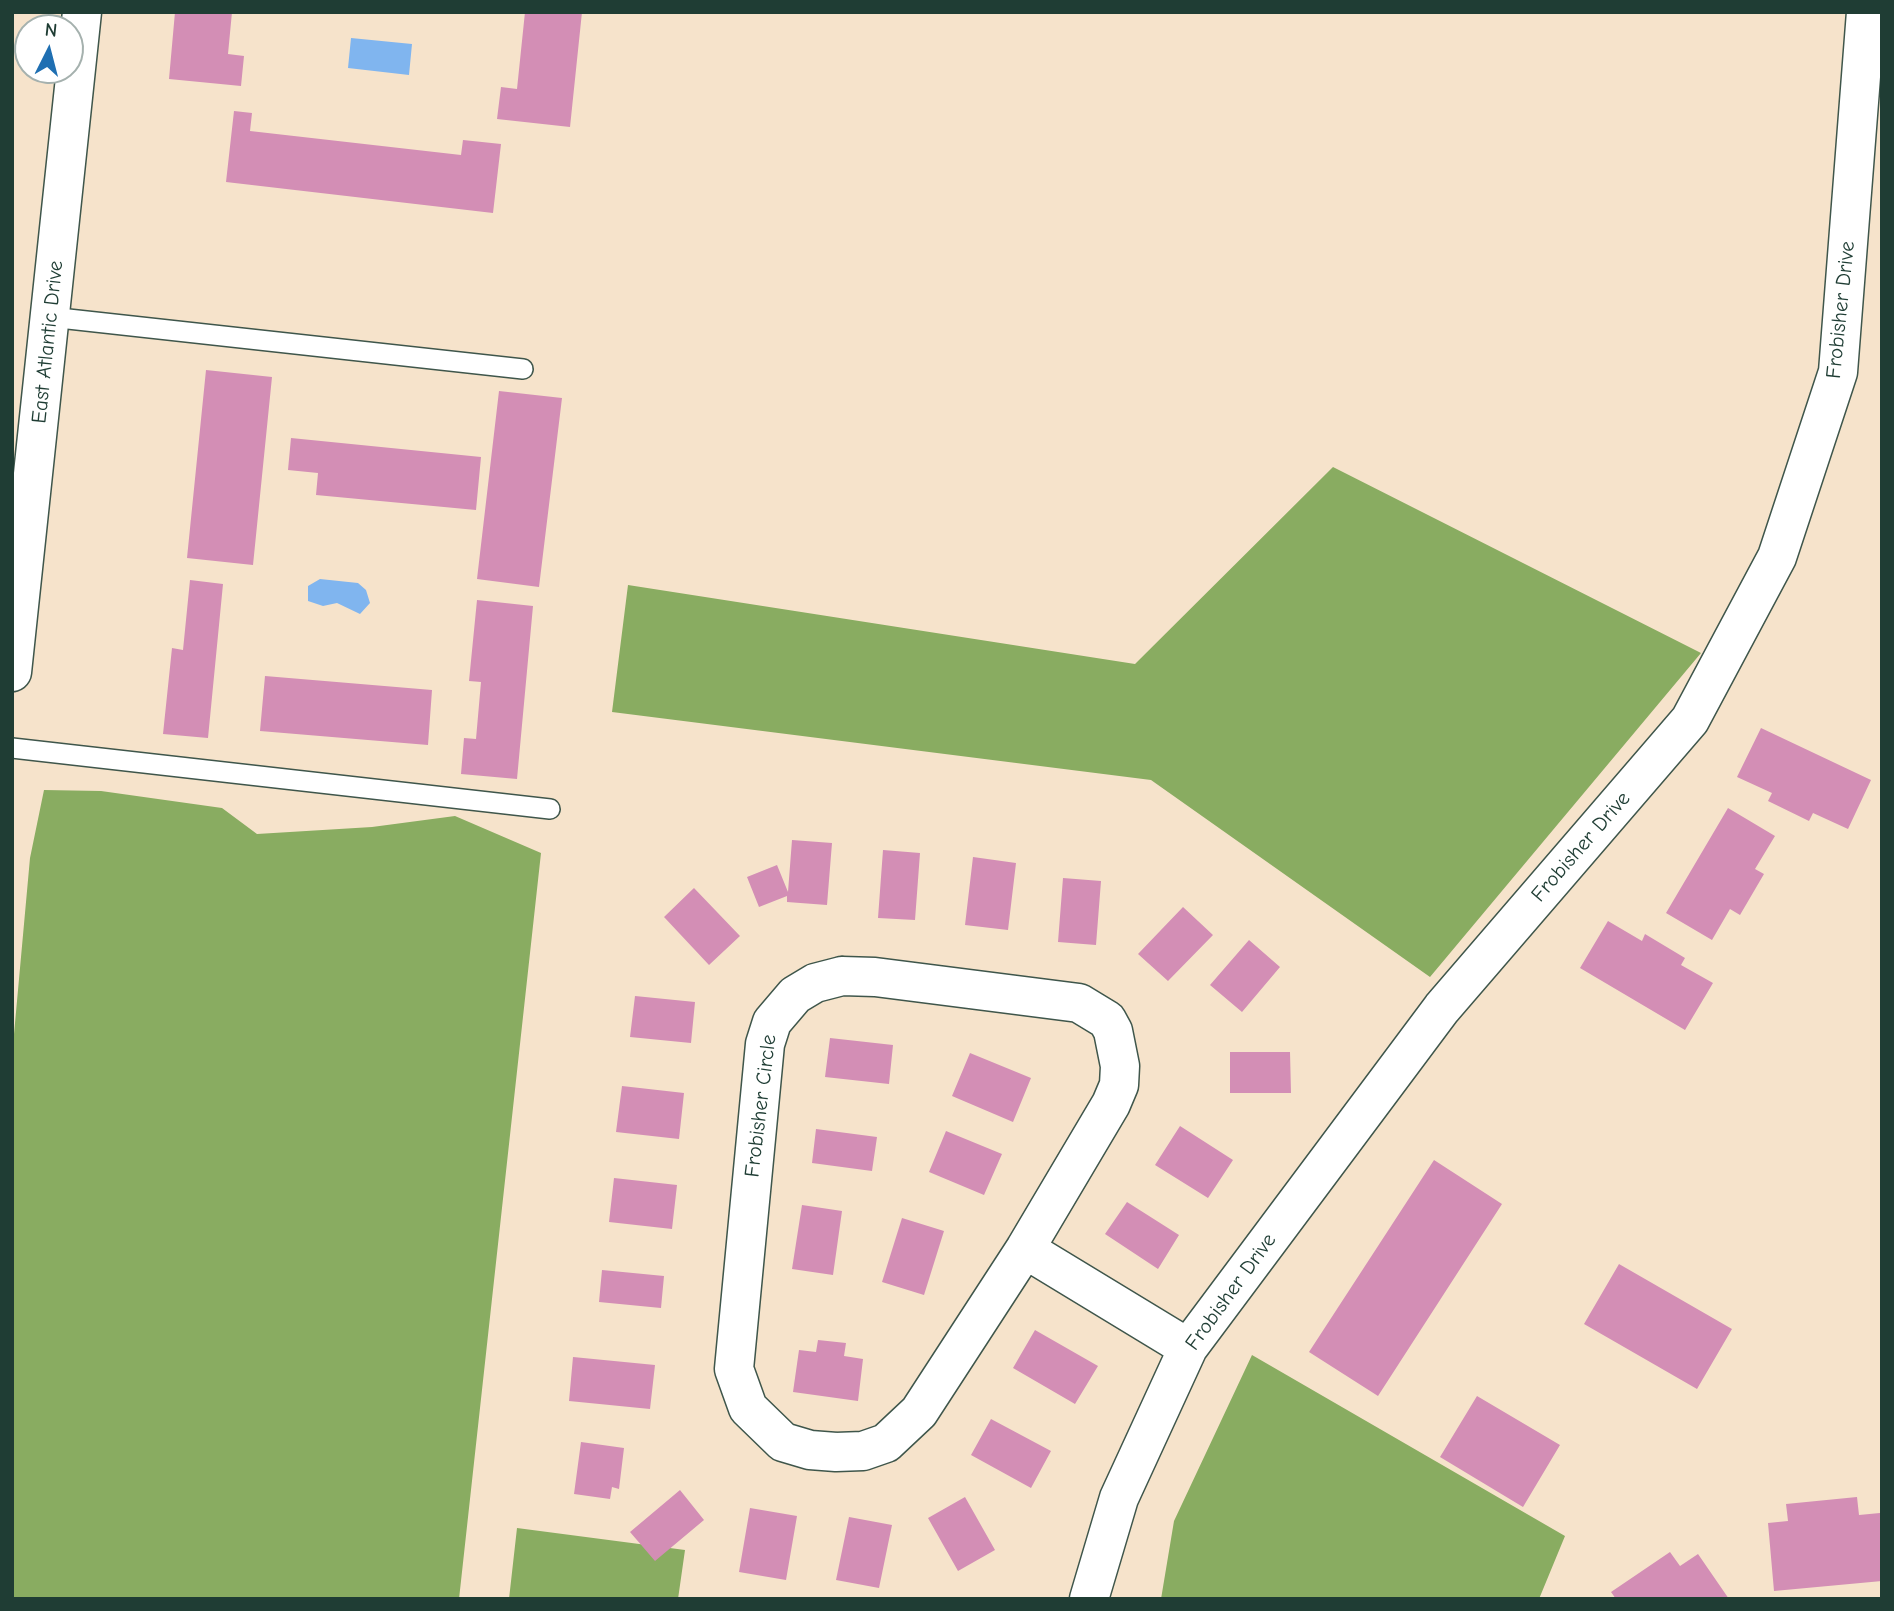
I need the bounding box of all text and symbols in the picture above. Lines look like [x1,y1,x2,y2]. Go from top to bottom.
north arrow [14,14,84,84]
text: N [44,19,58,42]
street label: Frobisher Drive [1821,240,1861,380]
street label: East Atlantic Drive [27,259,69,425]
street label: Frobisher Drive [1526,787,1636,907]
street label: Frobisher Circle [740,1033,782,1179]
street label: Frobisher Drive [1180,1229,1282,1355]

